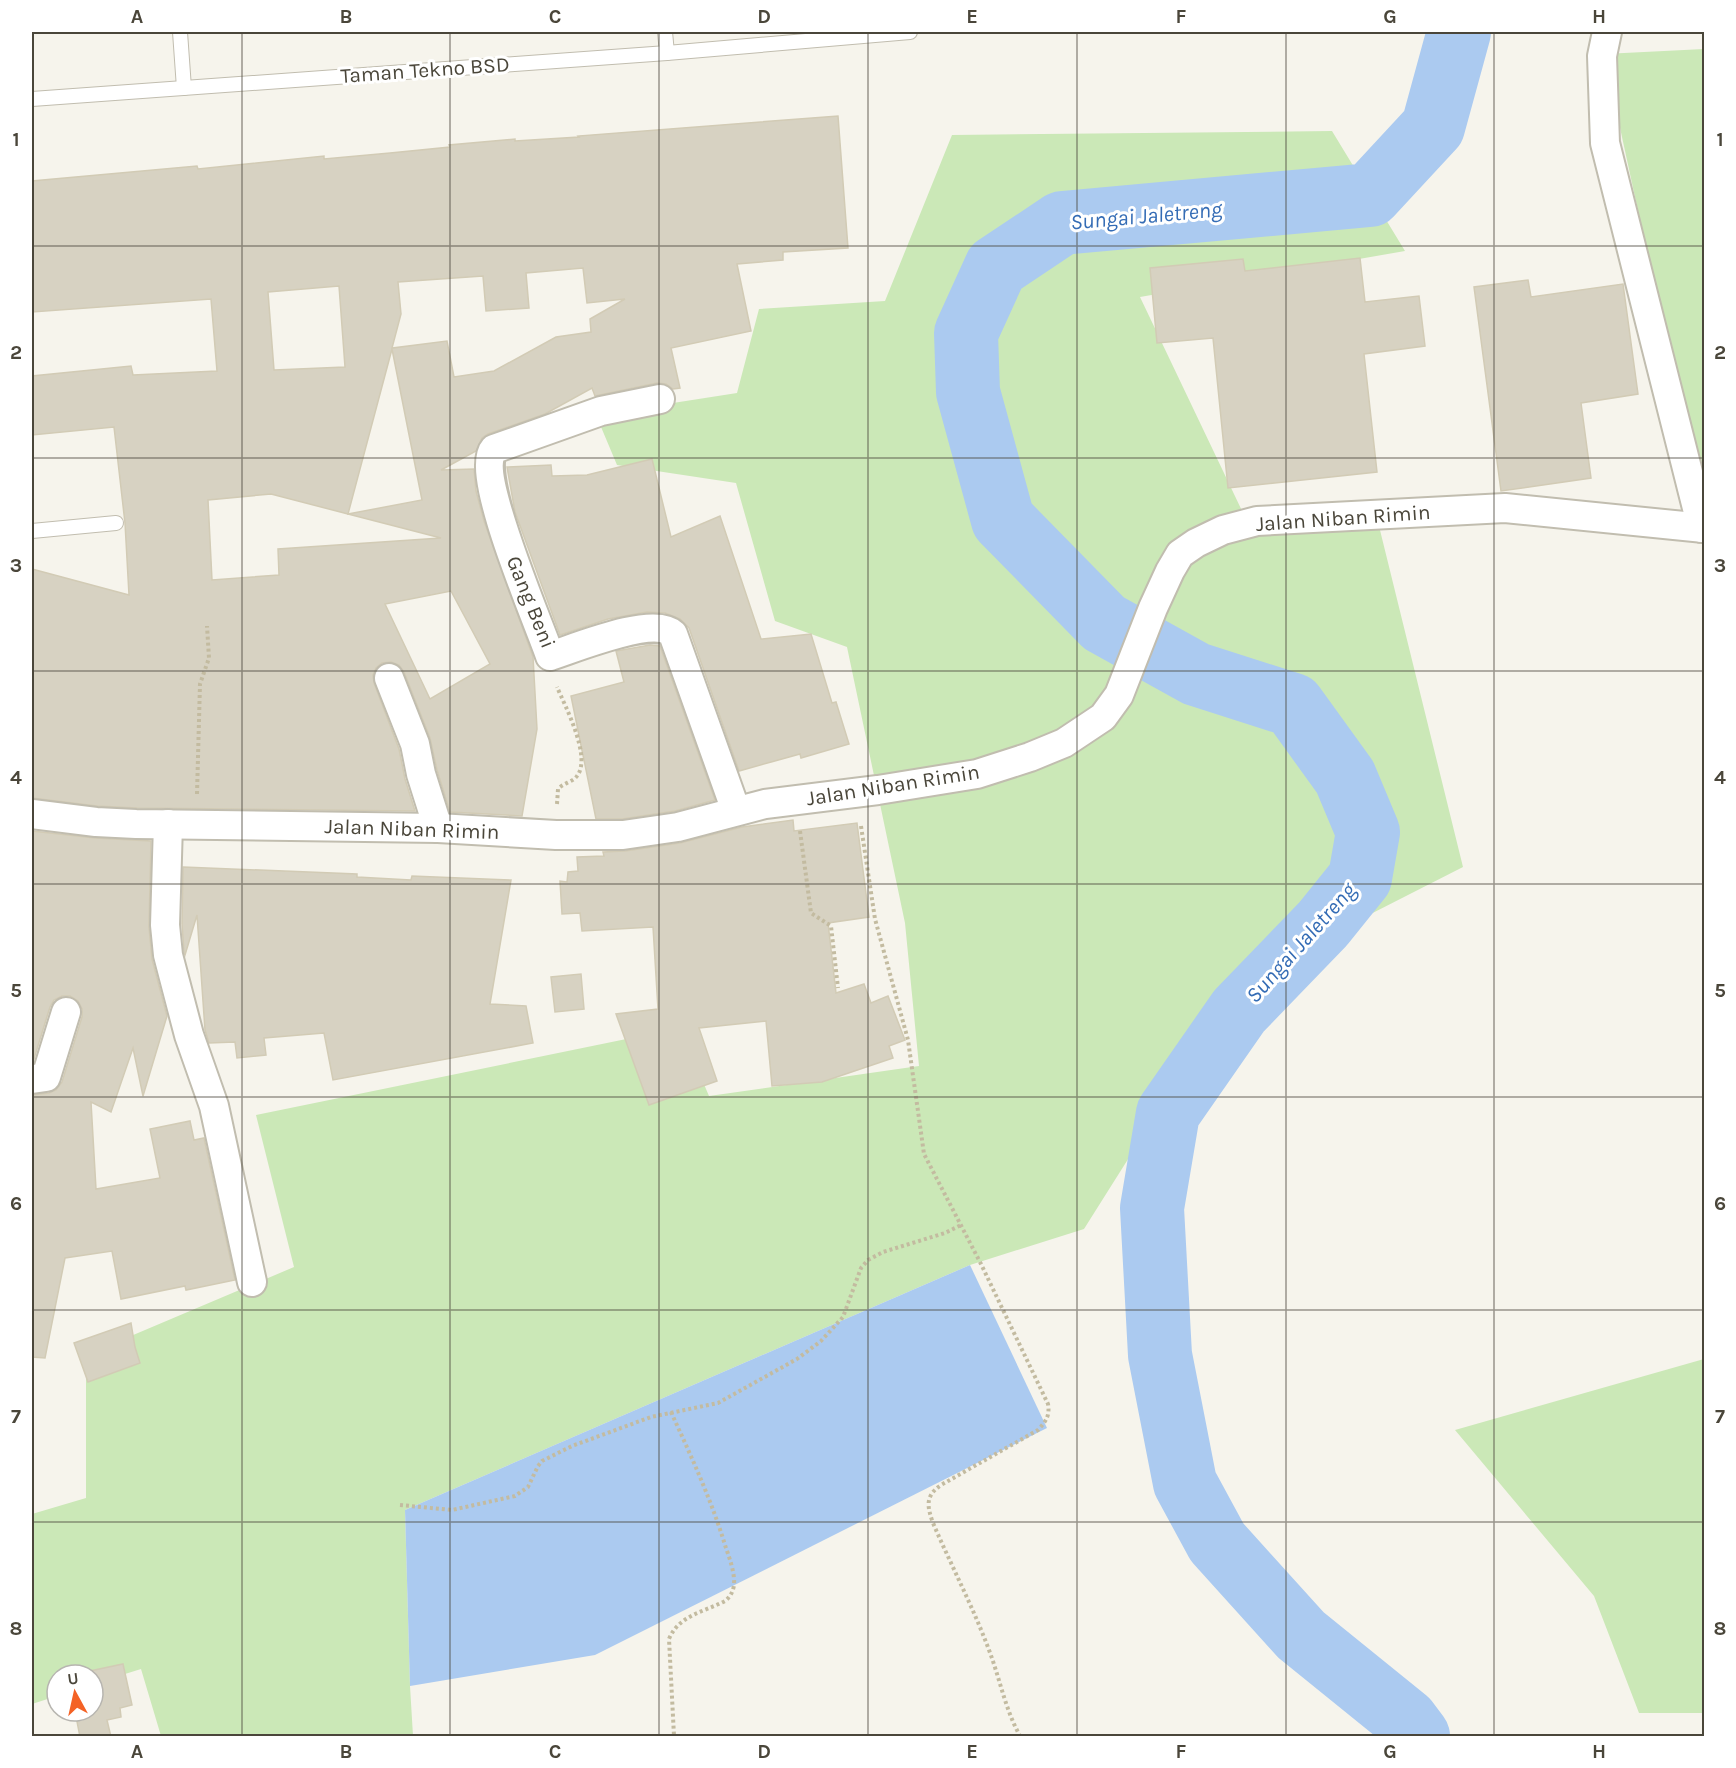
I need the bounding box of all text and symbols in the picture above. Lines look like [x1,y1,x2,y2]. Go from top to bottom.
text: A [131,5,144,28]
text: B [340,5,352,28]
text: C [549,5,561,28]
text: D [757,5,771,28]
text: E [966,5,978,28]
text: F [1176,5,1187,28]
text: G [1383,5,1397,28]
text: H [1592,5,1606,28]
street label: Taman Tekno BSD [340,52,510,88]
text: 1 [12,128,20,151]
text: 1 [1716,128,1724,151]
water label: Sungai Jaletreng [1069,196,1224,236]
text: 2 [10,341,22,364]
text: 2 [1714,341,1726,364]
street label: Jalan Niban Rimin [1255,500,1431,536]
street label: Gang Beni [502,552,560,652]
text: 3 [10,554,22,577]
text: 3 [1714,554,1726,577]
street label: Jalan Niban Rimin [805,759,981,811]
text: 4 [10,766,22,789]
text: 4 [1714,766,1726,789]
street label: Jalan Niban Rimin [324,814,500,844]
water label: Sungai Jaletreng [1241,877,1362,1008]
text: 5 [10,979,22,1002]
text: 5 [1714,979,1726,1002]
text: 6 [10,1192,22,1215]
text: 6 [1714,1192,1726,1215]
text: 7 [11,1405,21,1428]
text: 7 [1715,1405,1725,1428]
text: 8 [10,1617,22,1640]
text: 8 [1714,1617,1726,1640]
north arrow [45,1663,105,1723]
text: U [66,1668,80,1689]
text: A [131,1740,144,1763]
text: B [340,1740,352,1763]
text: C [549,1740,561,1763]
text: D [757,1740,771,1763]
text: E [966,1740,978,1763]
text: F [1176,1740,1187,1763]
text: G [1383,1740,1397,1763]
text: H [1592,1740,1606,1763]

